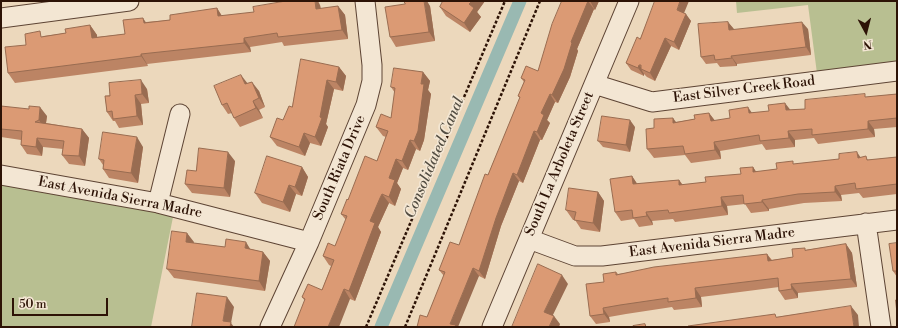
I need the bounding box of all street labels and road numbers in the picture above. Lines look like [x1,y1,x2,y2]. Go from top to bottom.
street label: East Silver Creek Road [672,73,816,107]
street label: South La Arboleta Street [522,89,598,239]
street label: South Riata Drive [310,113,370,223]
street label: East Avenida Sierra Madre [36,174,204,222]
street label: East Avenida Sierra Madre [628,224,796,262]

